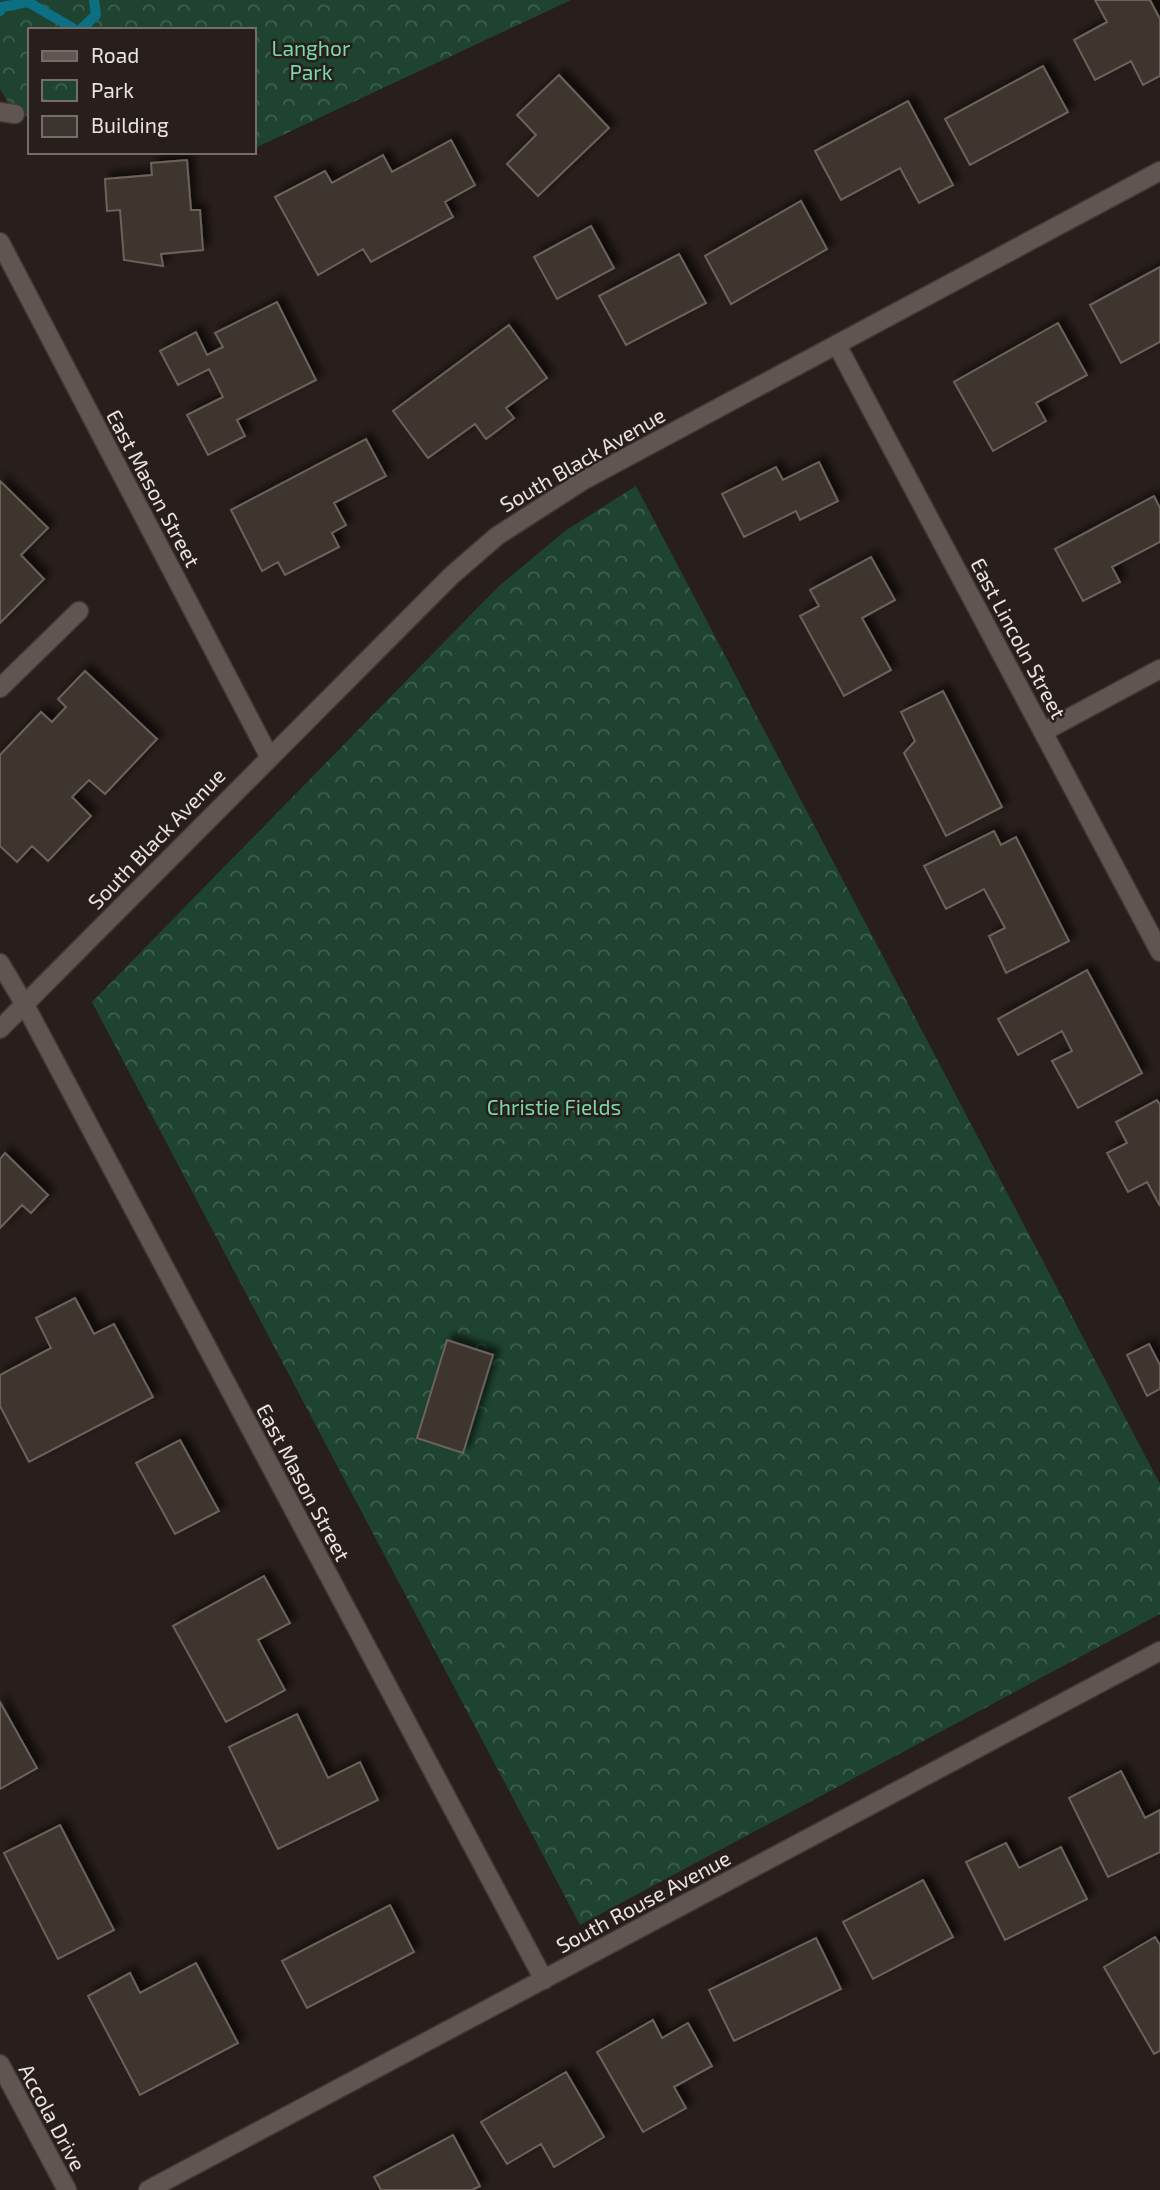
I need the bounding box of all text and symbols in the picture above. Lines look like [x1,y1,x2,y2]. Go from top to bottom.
legend [28,28,256,154]
park label: Langhor Park [272,35,351,84]
text: Road [91,42,139,67]
text: Park [91,77,134,102]
text: Building [91,112,169,137]
street label: South Black Avenue [495,402,669,516]
street label: East Mason Street [102,405,206,571]
street label: East Lincoln Street [966,553,1072,723]
street label: South Black Avenue [82,762,230,914]
park label: Christie Fields [487,1094,621,1119]
street label: East Mason Street [252,1399,356,1565]
street label: South Rouse Avenue [552,1844,734,1958]
street label: Accola Drive [14,2059,92,2175]

